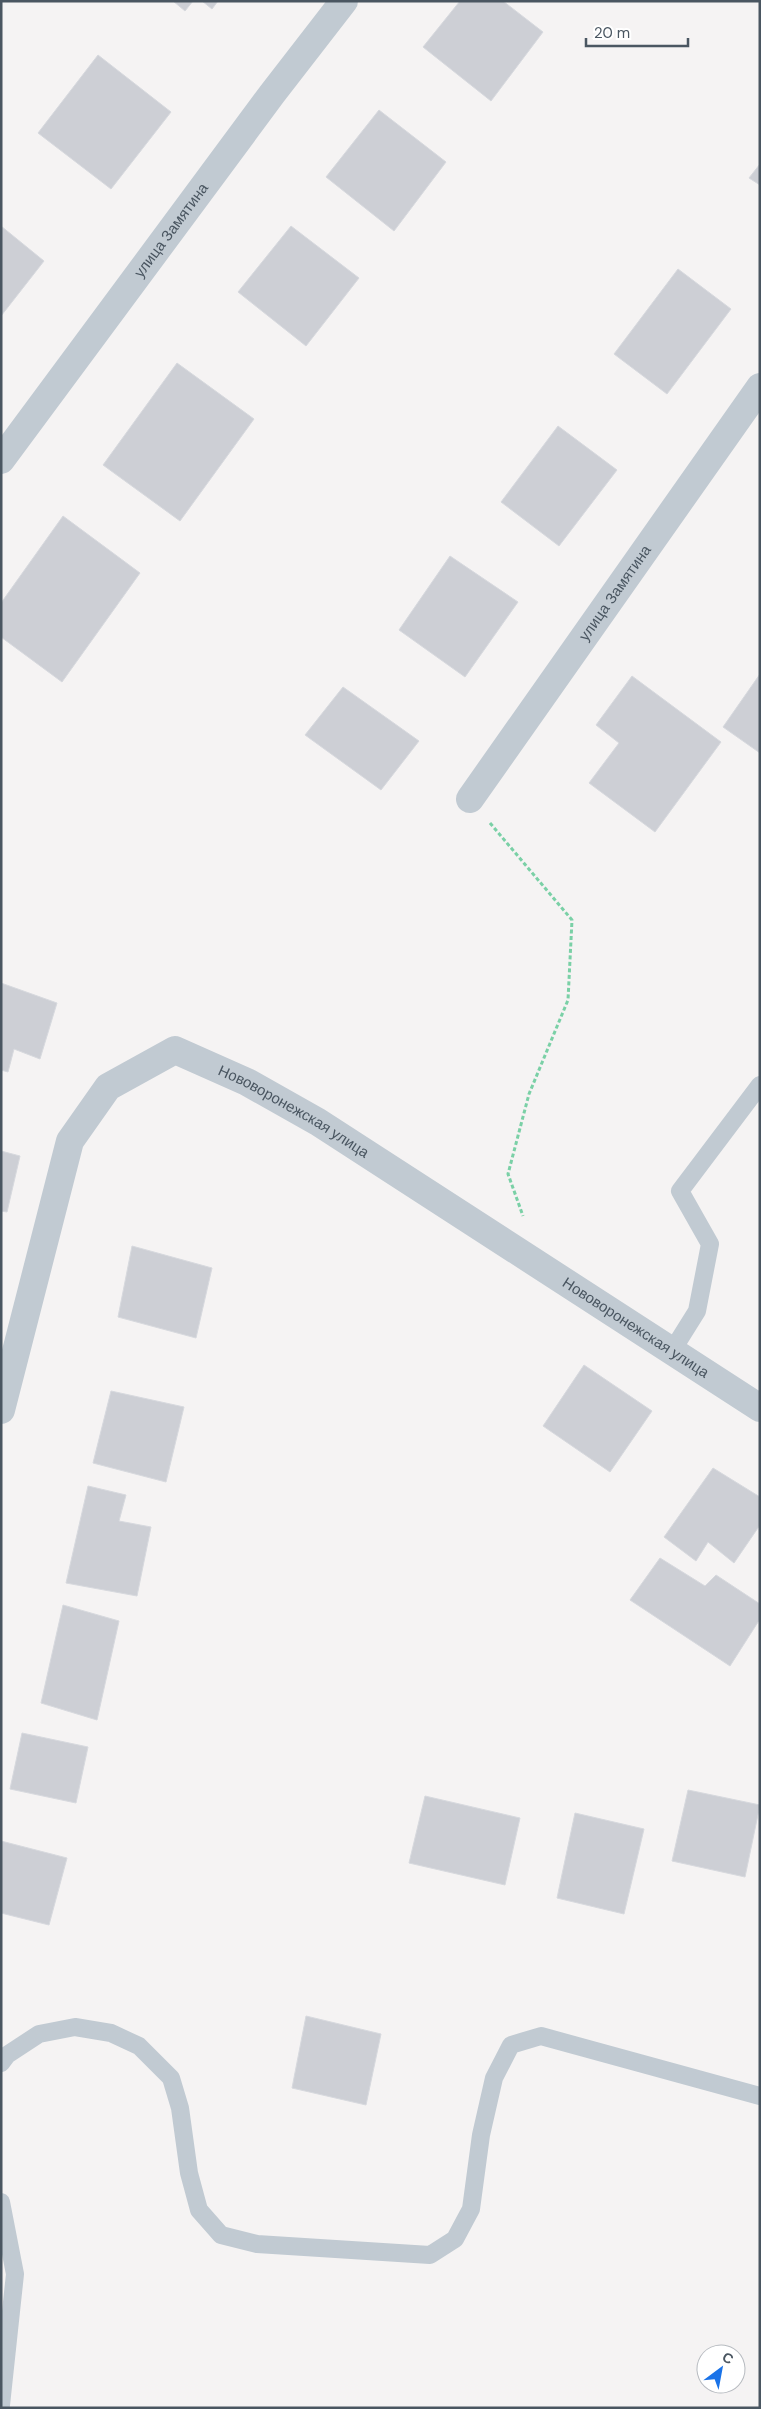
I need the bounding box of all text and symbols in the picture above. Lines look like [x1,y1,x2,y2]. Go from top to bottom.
scale bar [586,15,688,47]
text: 20 m [594,23,630,43]
street label: улица Замятина [130,178,213,282]
street label: улица Замятина [574,540,656,645]
street label: Нововоронежская улица [215,1060,373,1163]
street label: Нововоронежская улица [559,1273,713,1383]
north arrow [696,2344,746,2394]
text: С [719,2348,737,2368]

